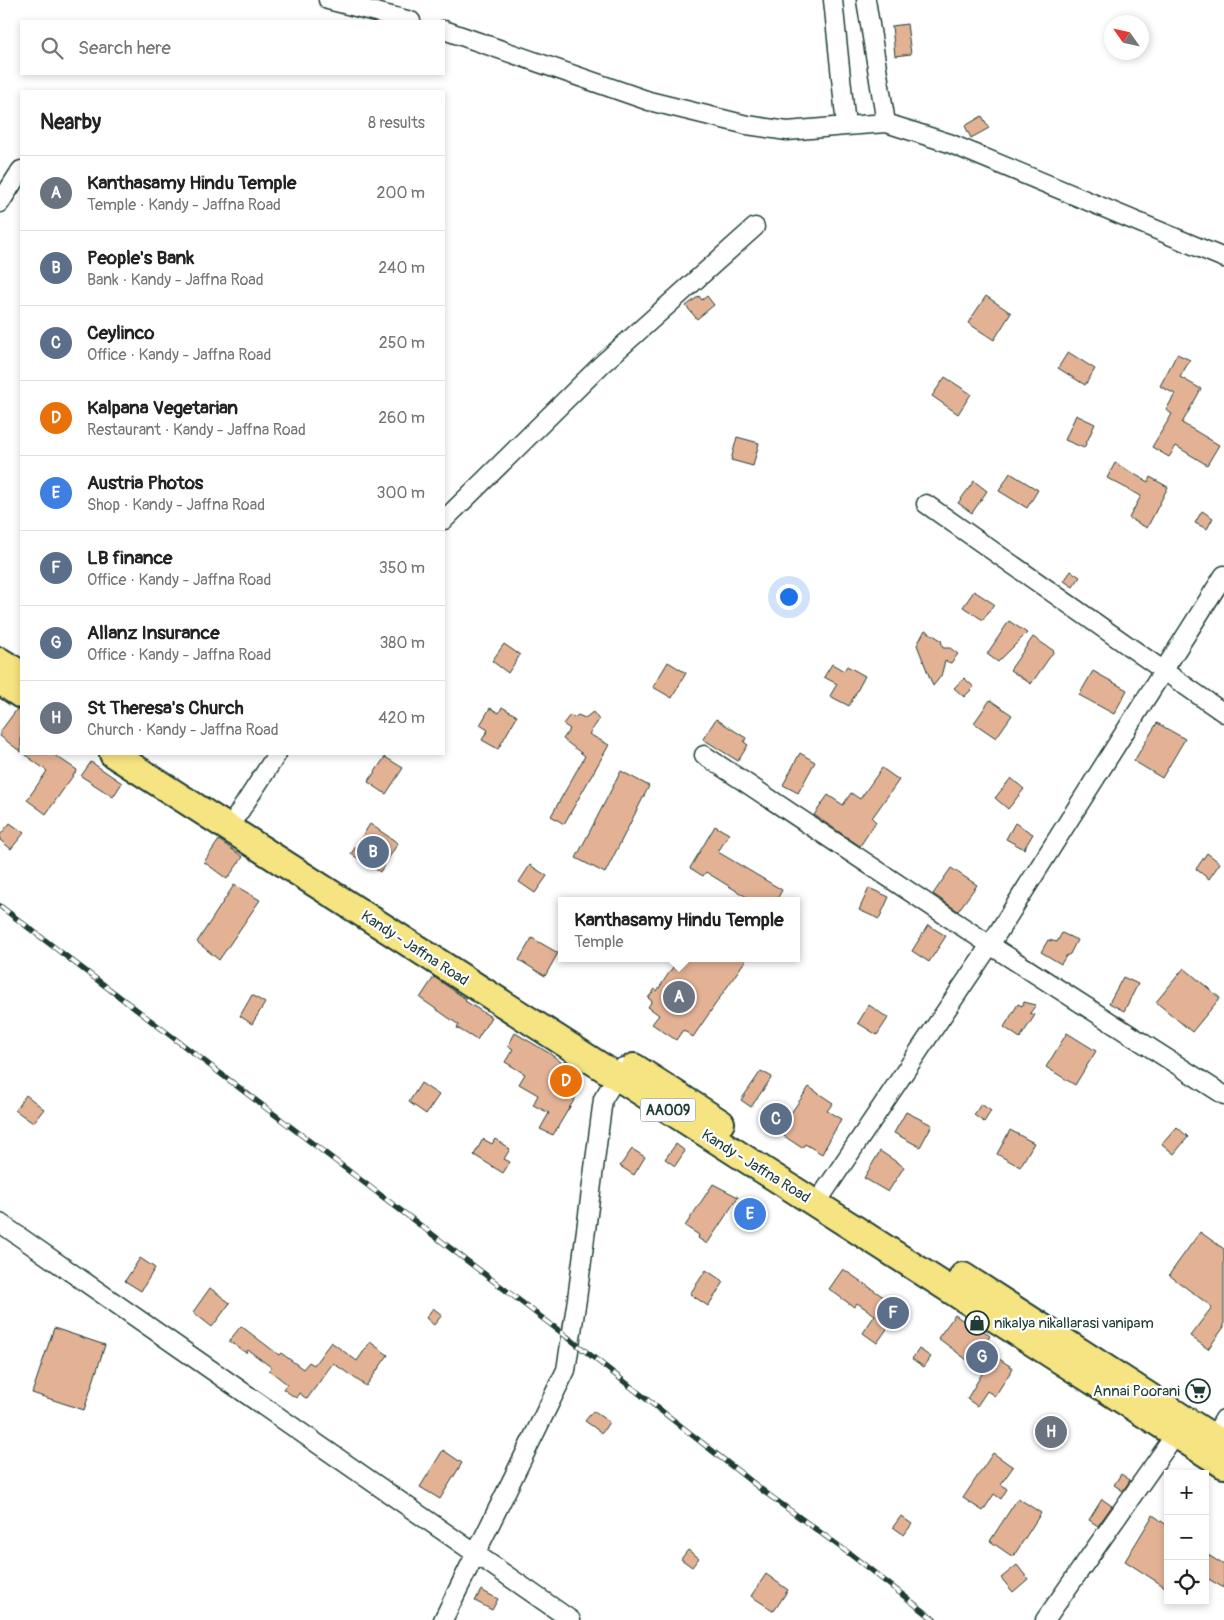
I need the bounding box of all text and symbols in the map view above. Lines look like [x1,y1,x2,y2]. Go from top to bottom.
north arrow [1104,15,1149,60]
search box [20,20,445,75]
icon: search [38,34,66,62]
text: Search here [78,36,171,60]
text: Nearby [40,109,101,136]
text: 8 results [368,113,425,133]
text: Kanthasamy Hindu Temple [87,171,296,195]
text: A [51,183,61,203]
text: 200 m [377,183,425,203]
text: Temple · Kandy - Jaffna Road [87,195,281,215]
text: People's Bank [87,246,194,270]
text: B [51,258,61,278]
text: 240 m [378,258,425,278]
text: Bank · Kandy - Jaffna Road [87,270,264,290]
text: Ceylinco [87,321,155,345]
text: C [51,333,61,353]
text: 250 m [379,333,425,353]
text: Office · Kandy - Jaffna Road [87,345,271,365]
text: Kalpana Vegetarian [87,396,238,420]
text: D [51,408,61,428]
text: 260 m [378,408,425,428]
text: Restaurant · Kandy - Jaffna Road [87,420,306,440]
text: Austria Photos [87,471,203,495]
text: E [52,483,60,503]
text: 300 m [377,483,425,503]
text: Shop · Kandy - Jaffna Road [87,495,265,515]
text: LB finance [87,546,172,570]
text: F [51,558,61,578]
text: 350 m [379,558,425,578]
text: Office · Kandy - Jaffna Road [87,570,271,590]
your location [776,584,802,610]
text: Allanz Insurance [87,621,220,645]
text: G [51,633,61,653]
text: 380 m [379,633,425,653]
text: Office · Kandy - Jaffna Road [87,645,271,665]
text: St Theresa's Church [87,696,244,720]
text: H [51,708,61,728]
text: 420 m [378,708,425,728]
text: Church · Kandy - Jaffna Road [87,720,279,740]
pin: B [357,833,389,871]
popup [558,897,800,962]
street label: Kandy - Jaffna Road [357,907,472,990]
text: Kanthasamy Hindu Temple [574,908,784,932]
text: Temple [574,932,623,952]
pin: A [663,978,695,1016]
pin: D [550,1062,582,1100]
road number: AA009 [640,1098,696,1122]
pin: C [760,1100,792,1138]
street label: Kandy - Jaffna Road [698,1125,814,1207]
pin: E [734,1195,766,1233]
pin: F [877,1294,909,1332]
shop icon: nikalya nikallarasi vanipam [964,1310,990,1336]
place label: nikalya nikallarasi vanipam [994,1314,1154,1333]
pin: G [966,1338,998,1376]
supermarket icon: Annai Poorani [1185,1378,1211,1404]
place label: Annai Poorani [1093,1382,1180,1401]
pin: H [1035,1413,1067,1451]
map controls [1164,1470,1209,1605]
button: + [1164,1470,1209,1515]
button: − [1164,1515,1209,1560]
button: locate [1164,1560,1209,1605]

